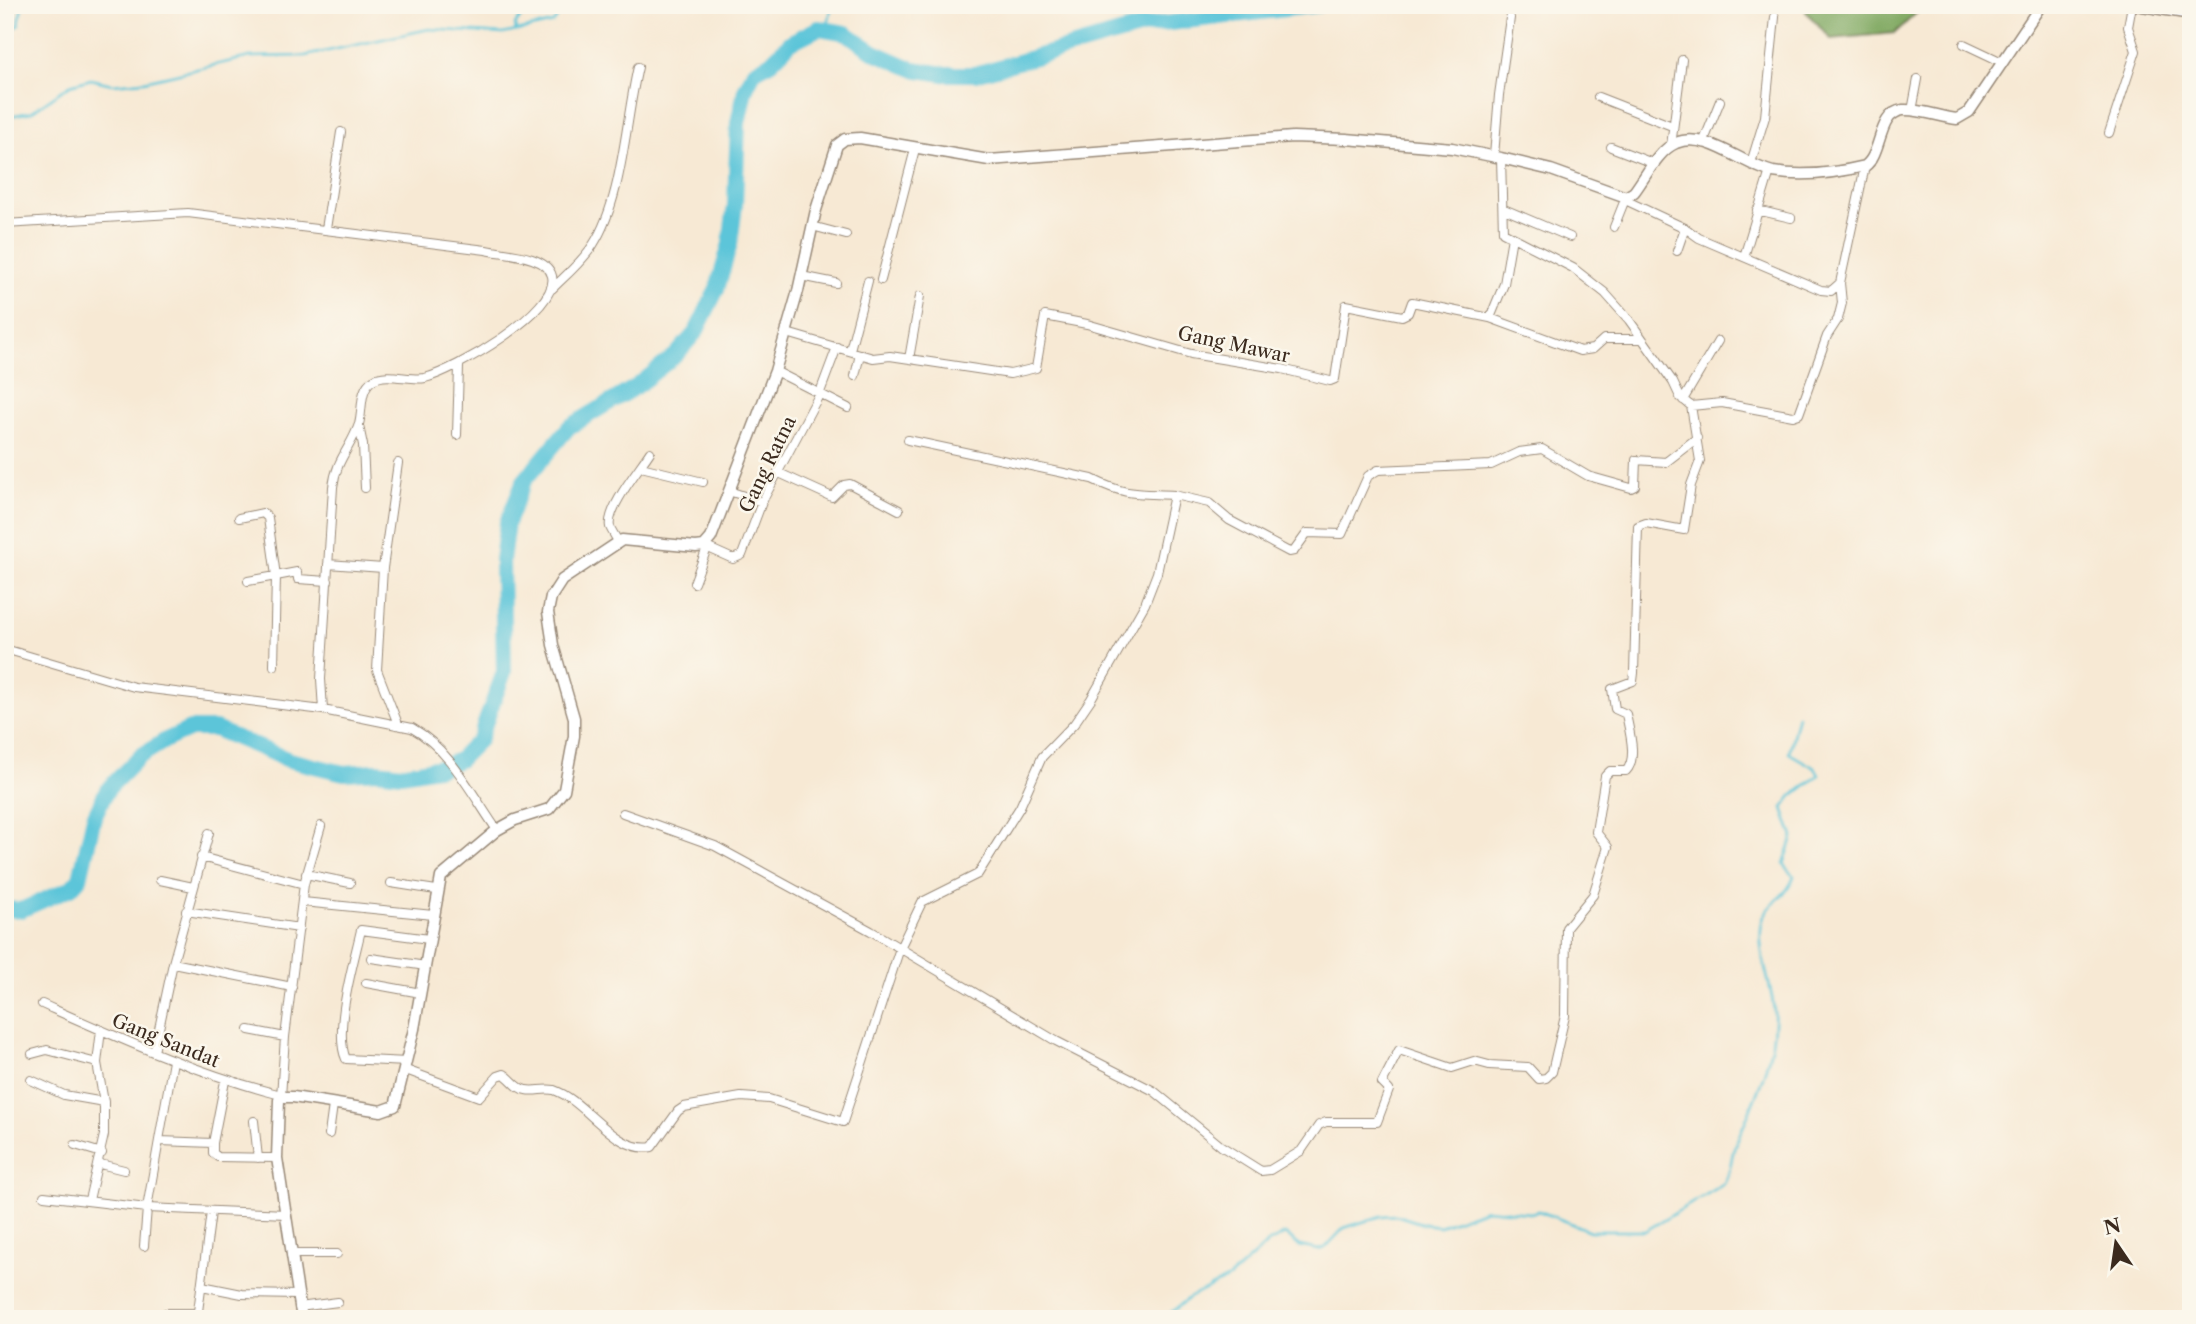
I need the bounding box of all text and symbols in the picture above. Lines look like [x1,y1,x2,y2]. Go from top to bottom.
street label: Gang Mawar [1176,321,1292,368]
street label: Gang Ratna [734,412,801,516]
street label: Gang Sandat [109,1008,223,1073]
north arrow [2080,1208,2150,1278]
text: N [2102,1214,2123,1240]

